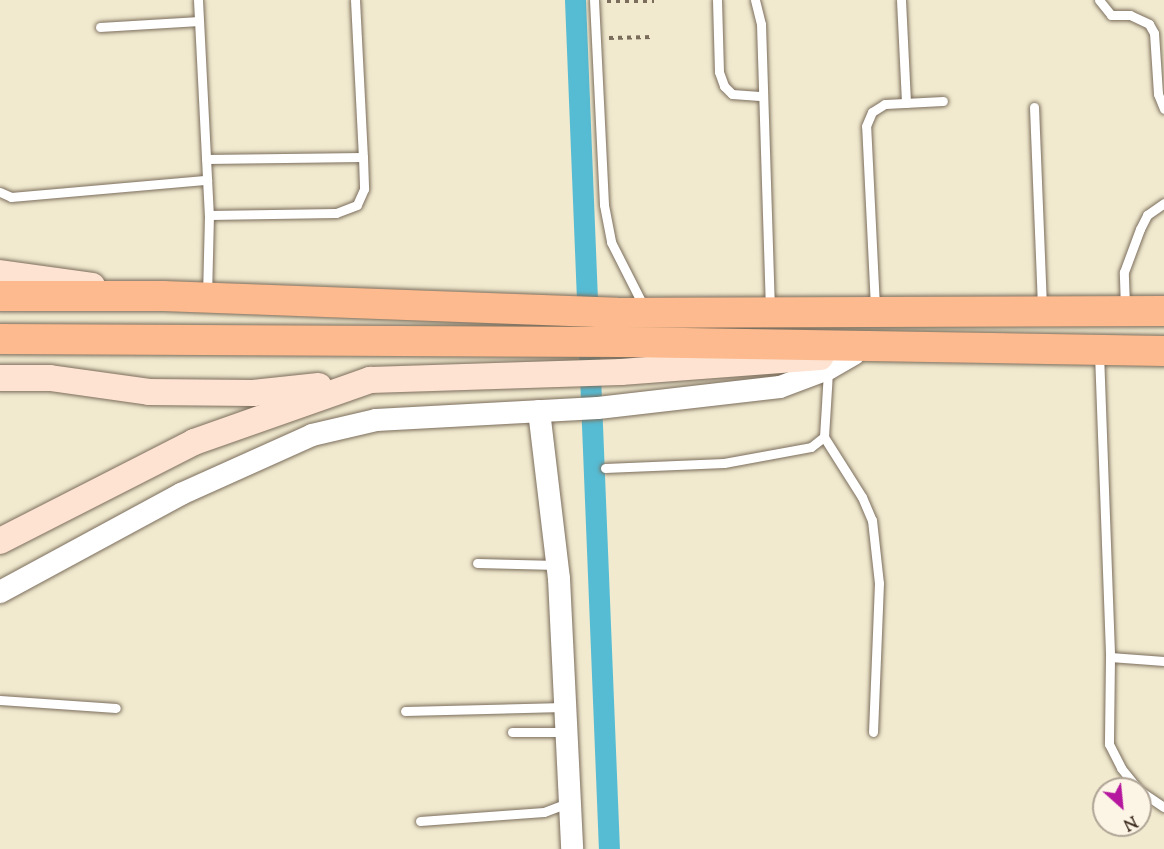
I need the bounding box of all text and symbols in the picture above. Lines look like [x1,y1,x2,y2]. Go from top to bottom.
north arrow [1092,777,1152,837]
text: N [1119,809,1140,835]

